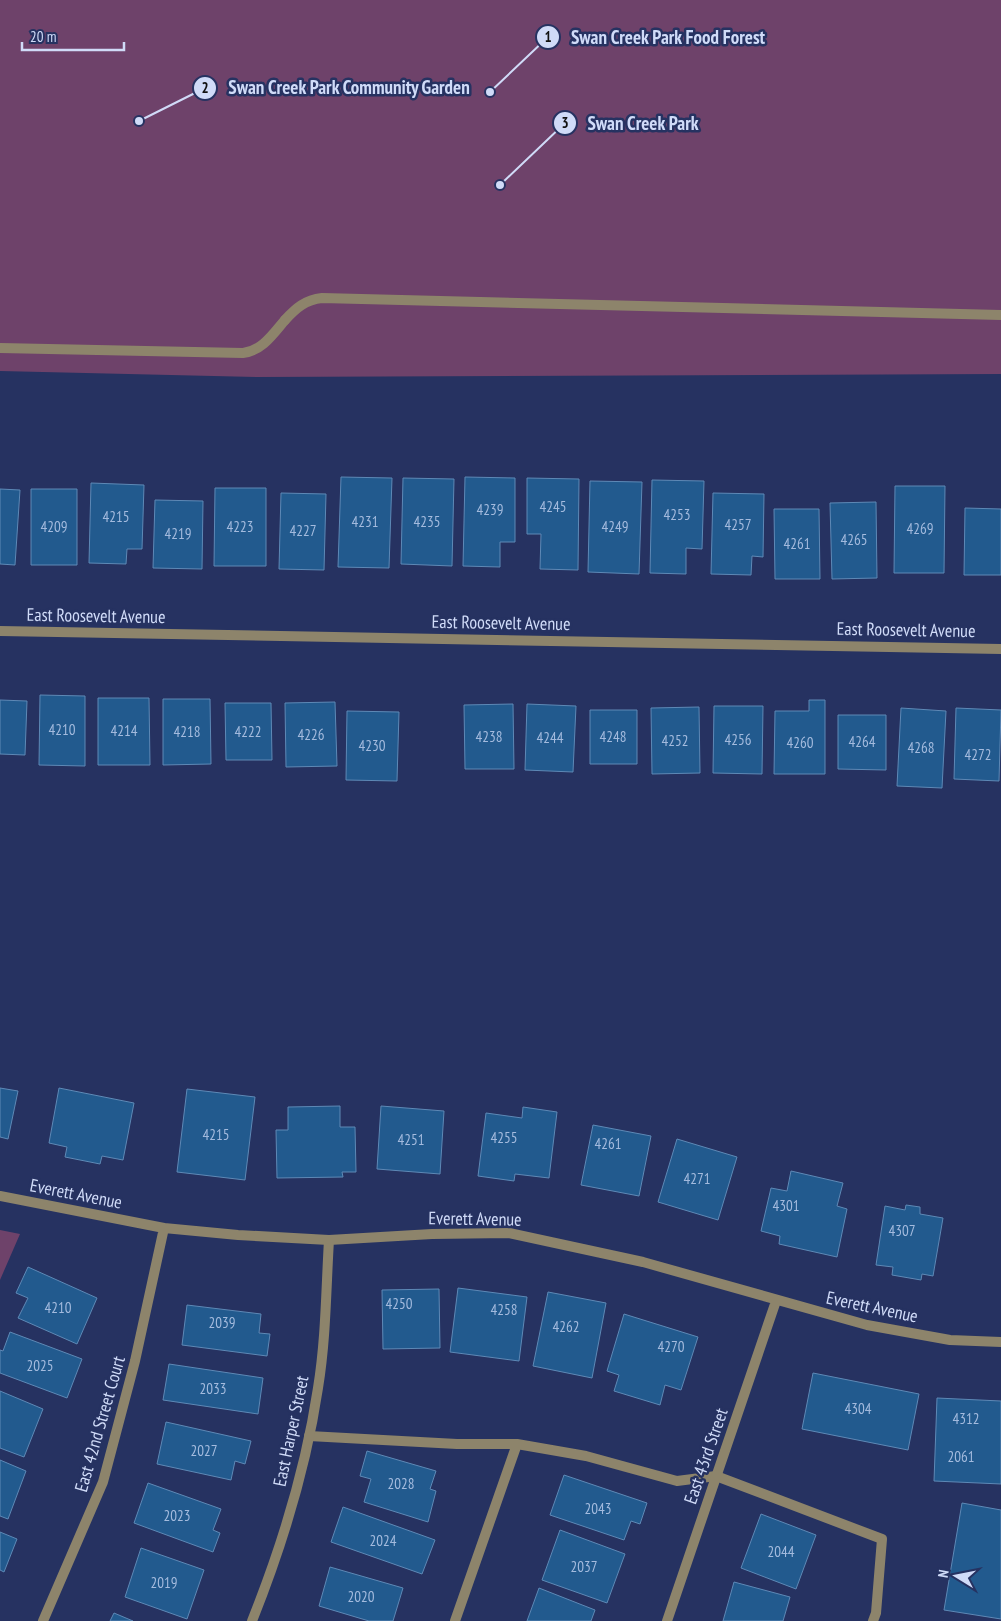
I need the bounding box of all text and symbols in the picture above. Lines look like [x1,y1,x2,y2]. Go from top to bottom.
scale bar [22,20,125,52]
callout: Swan Creek Park Food Forest [535,20,775,54]
text: Swan Creek Park Food Forest [571,25,766,49]
text: 20 m [30,27,56,46]
text: 1 [544,27,552,46]
callout: Swan Creek Park Community Garden [193,71,481,105]
text: Swan Creek Park Community Garden [228,75,470,99]
text: 2 [201,78,209,97]
callout: Swan Creek Park [552,106,709,140]
text: Swan Creek Park [587,111,699,135]
text: 3 [561,113,569,132]
house number: 4245 [539,497,567,516]
house number: 4239 [476,500,504,519]
house number: 4253 [663,505,691,524]
house number: 4215 [102,507,130,526]
house number: 4231 [351,512,379,531]
house number: 4235 [413,512,441,531]
house number: 4257 [724,515,752,534]
house number: 4209 [40,517,68,536]
house number: 4223 [226,517,254,536]
house number: 4249 [601,517,629,536]
house number: 4269 [906,519,934,538]
house number: 4227 [289,521,317,540]
house number: 4219 [164,524,192,543]
house number: 4265 [840,530,868,549]
house number: 4261 [783,534,811,553]
street label: East Roosevelt Avenue [26,603,166,628]
street label: East Roosevelt Avenue [431,610,571,635]
street label: East Roosevelt Avenue [836,617,976,642]
house number: 4210 [48,720,76,739]
house number: 4214 [110,721,138,740]
house number: 4218 [173,722,201,741]
house number: 4222 [234,722,262,741]
house number: 4226 [297,725,325,744]
house number: 4238 [475,727,503,746]
house number: 4248 [599,727,627,746]
house number: 4244 [536,728,564,747]
house number: 4256 [724,730,752,749]
house number: 4252 [661,731,689,750]
house number: 4264 [848,732,876,751]
house number: 4260 [786,733,814,752]
house number: 4230 [358,736,386,755]
house number: 4268 [907,738,935,757]
house number: 4272 [964,745,992,764]
house number: 4215 [202,1125,230,1144]
house number: 4255 [490,1128,518,1147]
house number: 4251 [397,1130,425,1149]
house number: 4261 [594,1134,622,1153]
house number: 4271 [683,1169,711,1188]
street label: Everett Avenue [28,1173,124,1214]
house number: 4301 [772,1196,800,1215]
street label: Everett Avenue [428,1206,522,1231]
house number: 4307 [888,1221,916,1240]
street label: Everett Avenue [824,1286,920,1327]
house number: 4250 [385,1294,413,1313]
house number: 4210 [44,1298,72,1317]
house number: 4258 [490,1300,518,1319]
house number: 2039 [208,1313,236,1332]
house number: 4262 [552,1317,580,1336]
house number: 4270 [657,1337,685,1356]
street label: East 42nd Street Court [69,1353,130,1494]
house number: 2025 [26,1356,54,1375]
street label: East Harper Street [268,1373,313,1488]
house number: 2033 [199,1379,227,1398]
house number: 4304 [844,1399,872,1418]
street label: East 43rd Street [678,1405,733,1507]
house number: 4312 [952,1409,980,1428]
house number: 2027 [190,1441,218,1460]
house number: 2061 [947,1447,975,1466]
house number: 2028 [387,1474,415,1493]
house number: 2043 [584,1499,612,1518]
house number: 2023 [163,1506,191,1525]
house number: 2024 [369,1531,397,1550]
house number: 2044 [767,1542,795,1561]
north arrow [931,1551,981,1601]
house number: 2037 [570,1557,598,1576]
text: N [934,1568,953,1579]
house number: 2019 [150,1573,178,1592]
house number: 2020 [347,1587,375,1606]

